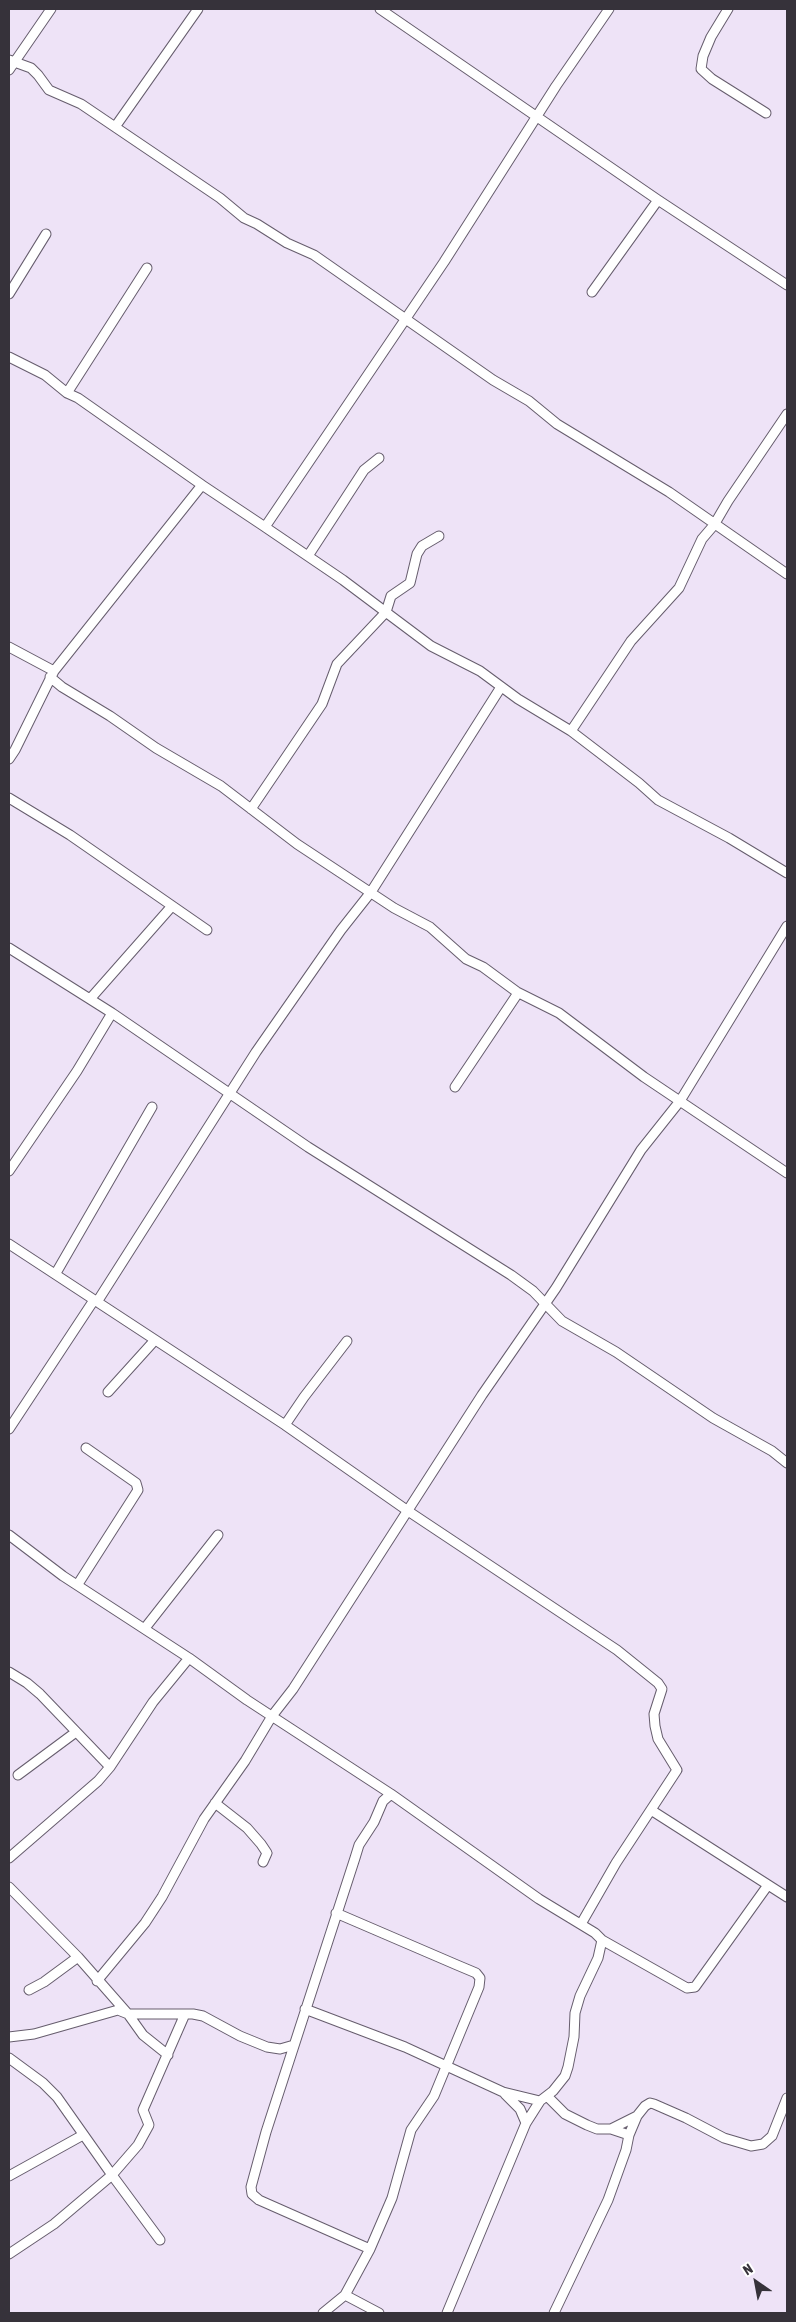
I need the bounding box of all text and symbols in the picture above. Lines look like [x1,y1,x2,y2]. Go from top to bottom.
north arrow [731,2257,781,2307]
text: N [740,2260,756,2278]

